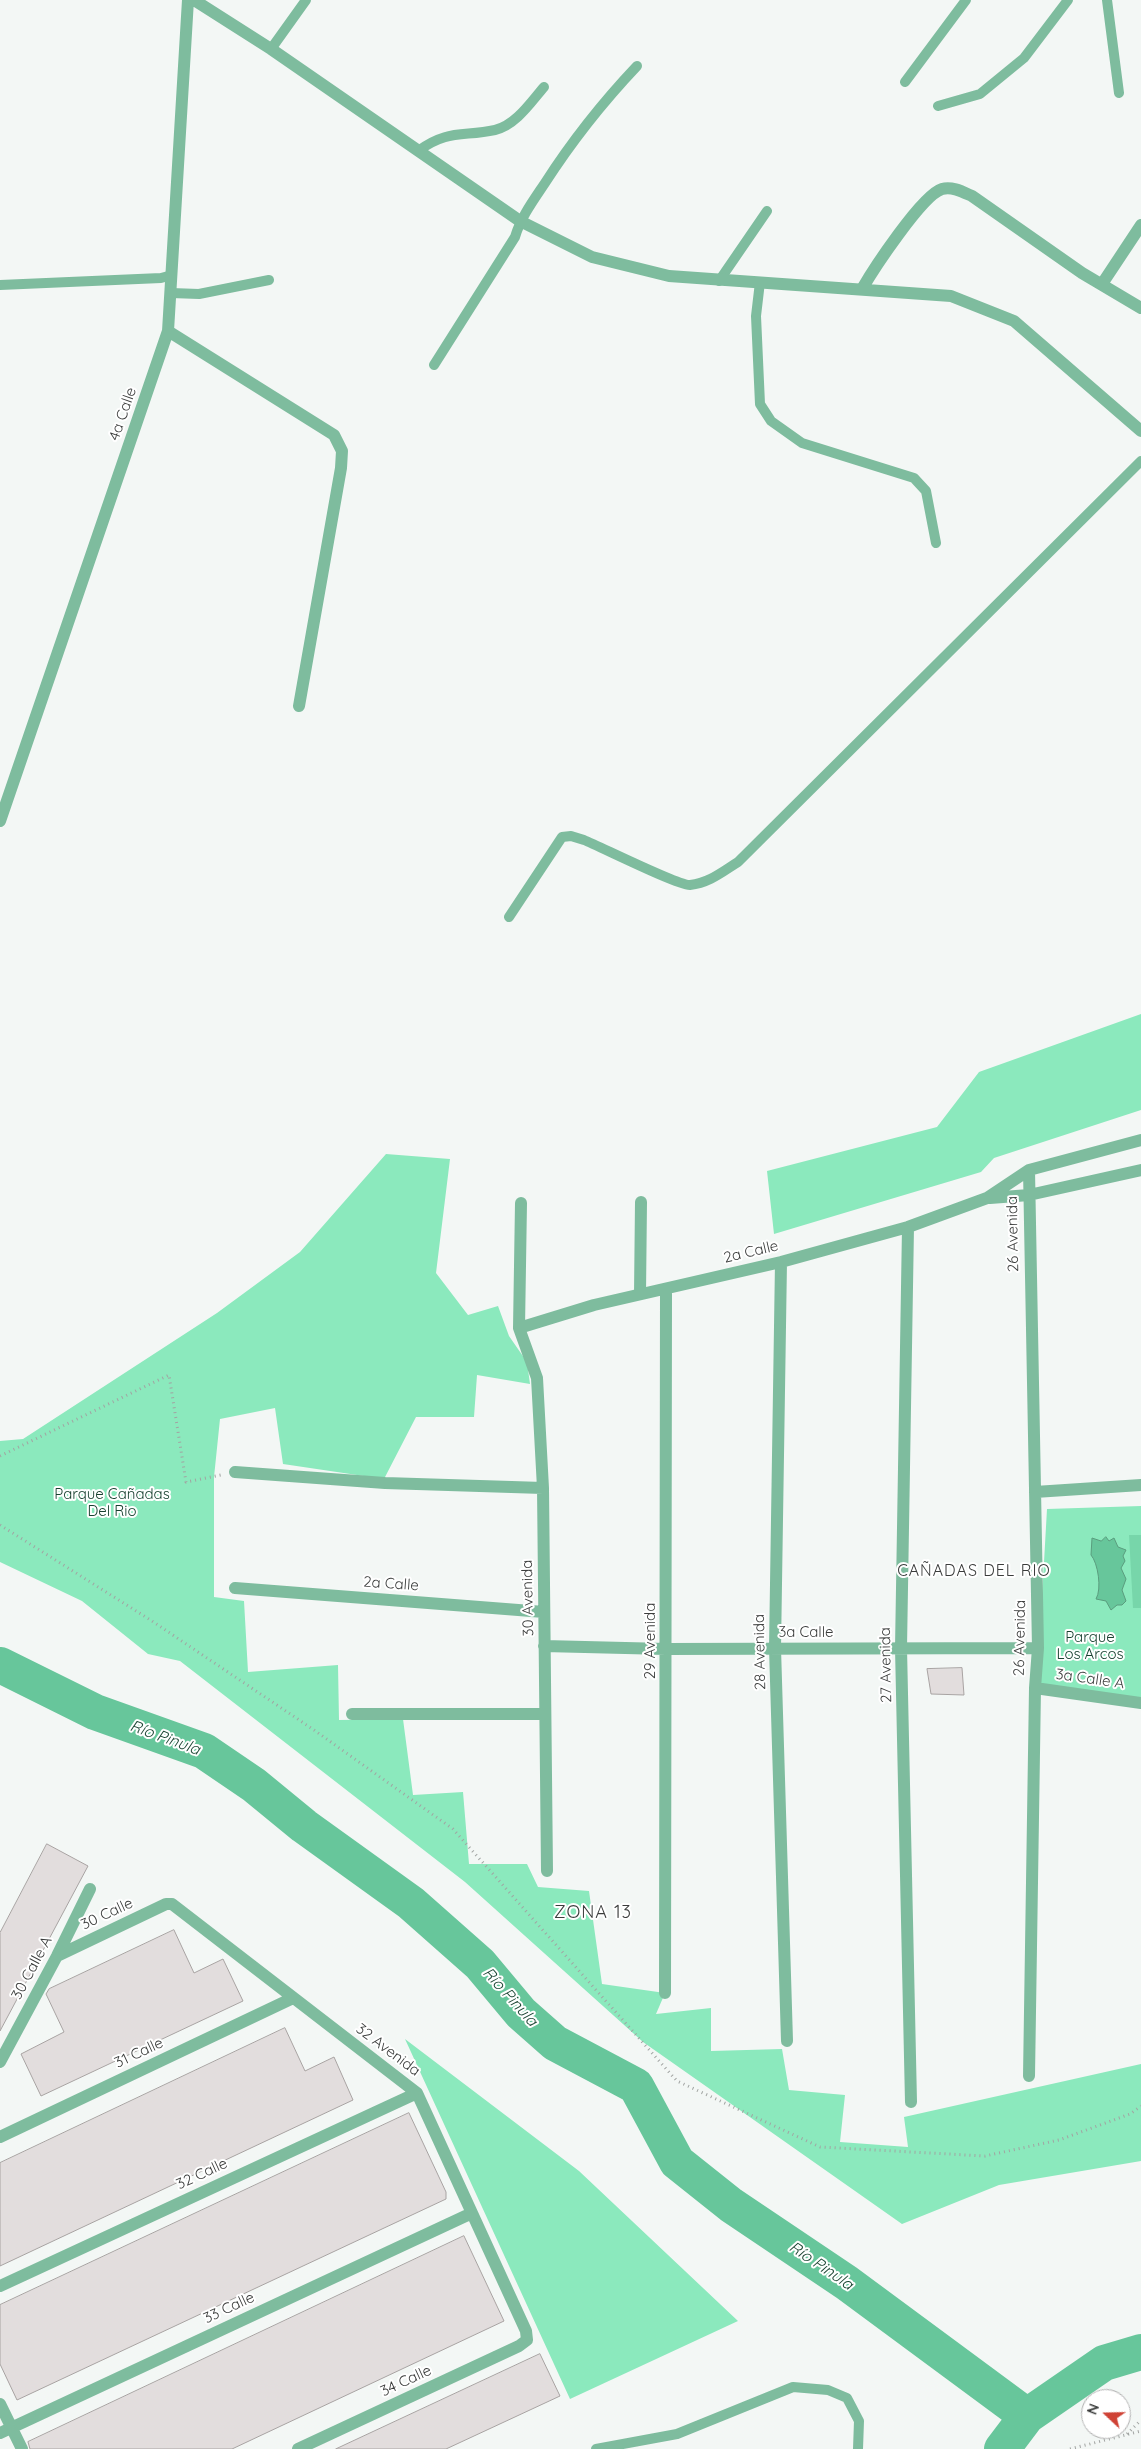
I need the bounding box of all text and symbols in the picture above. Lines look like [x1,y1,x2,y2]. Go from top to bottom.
street label: 4a Calle [106,385,140,443]
street label: 26 Avenida [1003,1196,1023,1272]
street label: 2a Calle [722,1237,780,1267]
park label: Parque Cañadas Del Rio [54,1485,170,1520]
street label: 30 Avenida [518,1560,538,1636]
district label: CAÑADAS DEL RIO [895,1561,1053,1581]
street label: 2a Calle [363,1573,419,1595]
street label: 26 Avenida [1010,1600,1030,1676]
street label: 29 Avenida [641,1603,659,1679]
street label: 28 Avenida [750,1614,770,1690]
street label: 3a Calle [778,1623,834,1641]
street label: 27 Avenida [876,1627,896,1703]
park label: Parque Los Arcos [1056,1628,1124,1663]
street label: 3a Calle A [1055,1665,1125,1693]
water label: Río Pinula [127,1717,203,1759]
street label: 30 Calle [78,1894,136,1934]
district label: ZONA 13 [553,1902,633,1924]
street label: 30 Calle A [8,1933,56,2003]
water label: Río Pinula [478,1964,542,2030]
street label: 32 Avenida [352,2020,424,2080]
street label: 31 Calle [112,2034,166,2072]
street label: 32 Calle [174,2154,230,2194]
water label: Río Pinula [785,2238,857,2294]
street label: 33 Calle [201,2288,257,2328]
street label: 34 Calle [378,2361,434,2401]
north arrow [1081,2389,1131,2439]
text: N [1083,2401,1103,2417]

